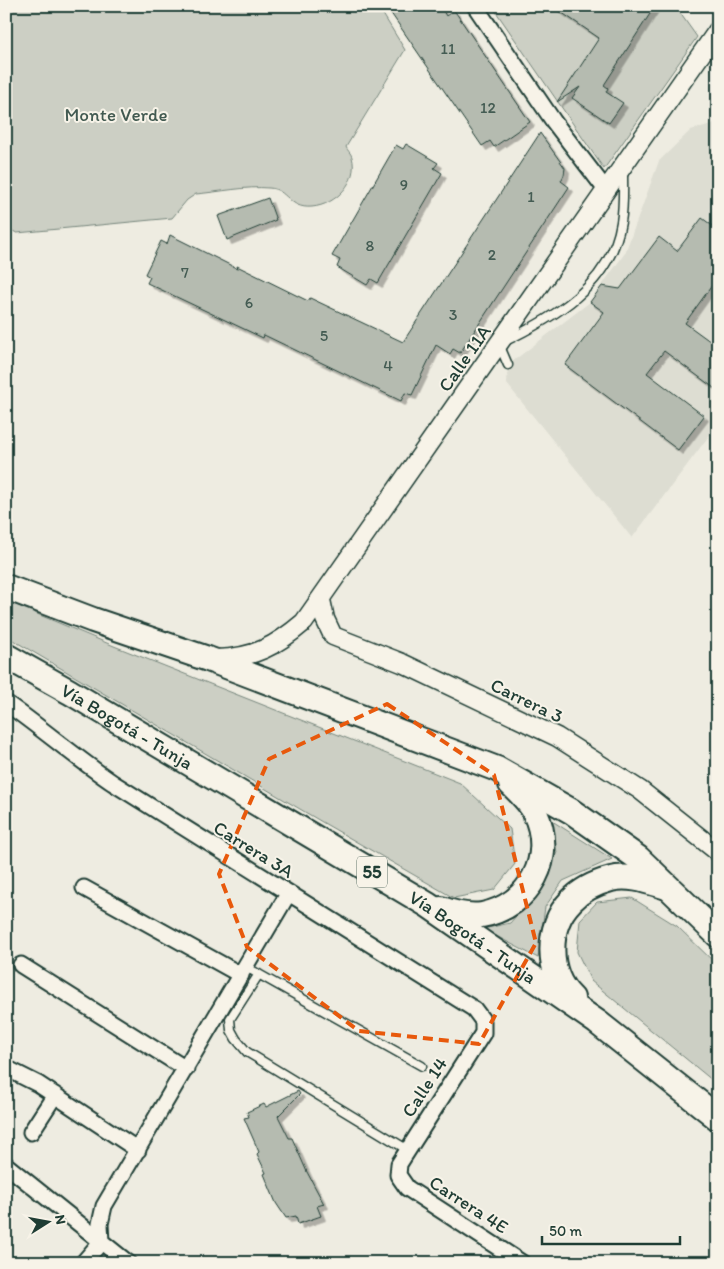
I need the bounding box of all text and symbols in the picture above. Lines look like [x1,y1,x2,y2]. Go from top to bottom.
house number: 11 [441,39,456,58]
house number: 12 [480,98,497,117]
park label: Monte Verde [64,103,168,126]
house number: 9 [400,175,408,194]
house number: 1 [527,187,535,206]
house number: 8 [366,236,375,255]
house number: 2 [488,245,497,264]
house number: 7 [181,263,189,282]
house number: 6 [245,293,253,312]
house number: 3 [449,305,458,324]
street label: Calle 11A [433,321,496,396]
house number: 5 [320,326,328,345]
house number: 4 [383,356,393,375]
street label: Carrera 3 [487,673,567,728]
street label: Vía Bogotá - Tunja [57,678,197,774]
street label: Carrera 3A [209,816,298,883]
road number: 55 [357,856,387,888]
street label: Vía Bogotá - Tunja [405,886,541,989]
street label: Calle 14 [397,1053,452,1121]
street label: Carrera 4E [425,1170,512,1238]
north arrow [22,1196,72,1246]
text: N [51,1213,70,1226]
scale bar [542,1214,679,1246]
text: 50 m [549,1222,582,1240]

